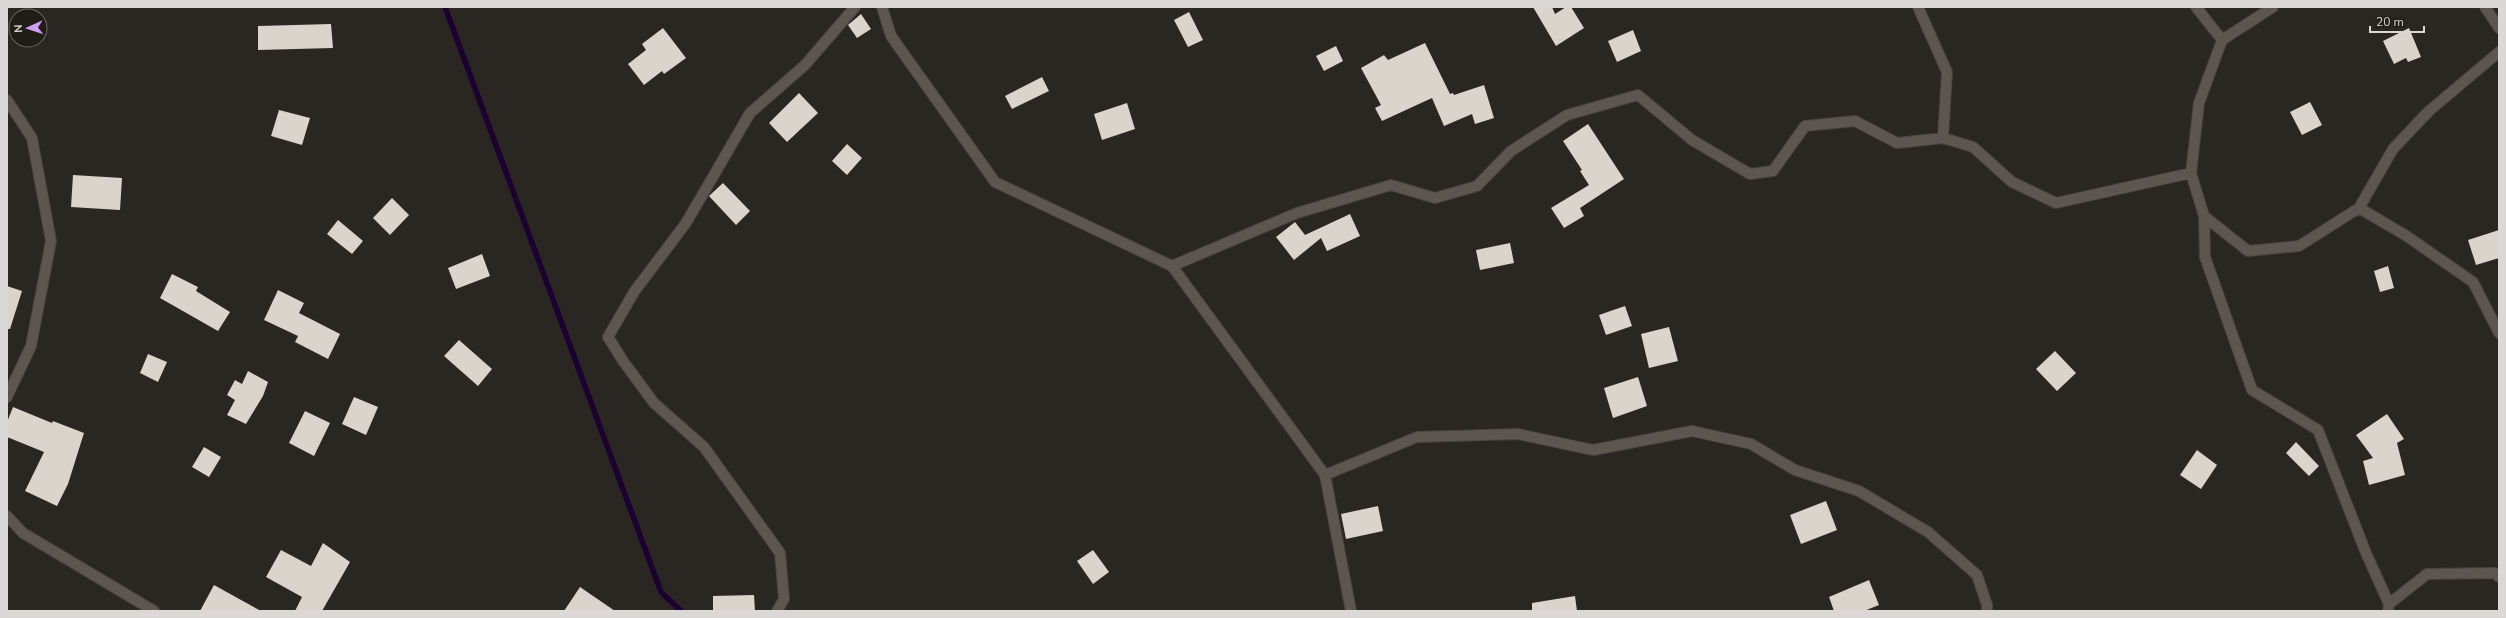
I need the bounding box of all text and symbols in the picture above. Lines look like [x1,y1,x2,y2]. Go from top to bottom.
north arrow [8,8,48,48]
scale bar [2370,8,2424,34]
text: 20 m [2376,14,2404,30]
text: N [11,24,26,33]

